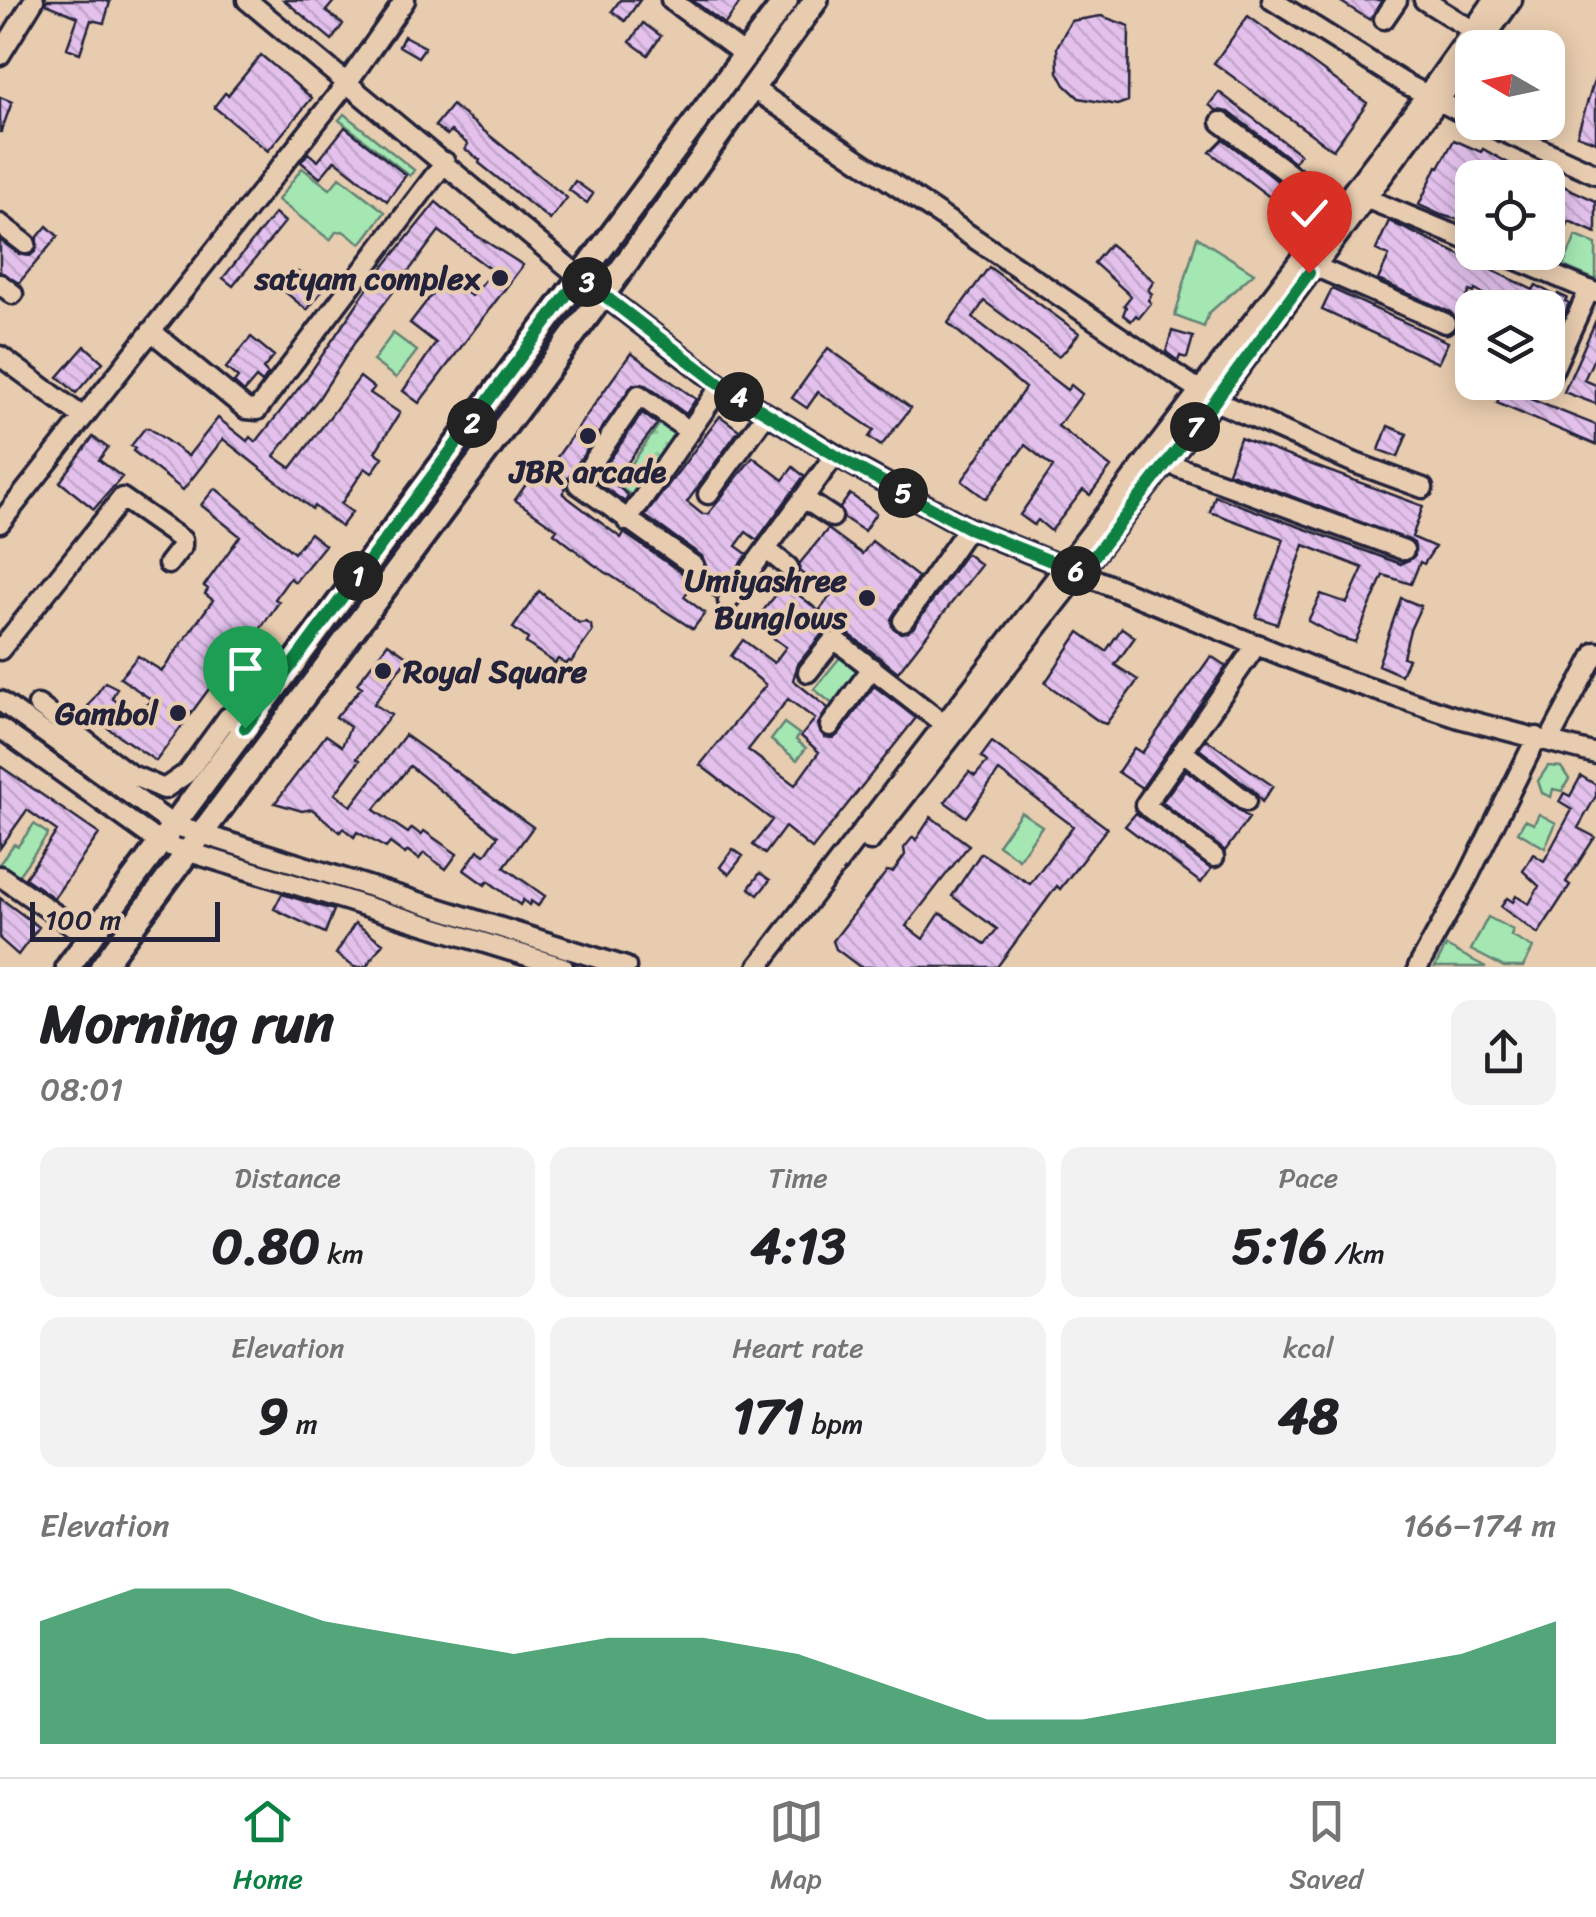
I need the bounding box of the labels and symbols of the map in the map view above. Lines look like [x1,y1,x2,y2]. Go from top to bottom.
north arrow [1455,30,1565,140]
pin [1267,171,1352,274]
place label: satyam complex [254,250,482,307]
pin: 3 [562,257,612,307]
marker: satyam complex [489,267,511,289]
pin: 4 [714,372,764,422]
pin: 2 [447,398,497,448]
pin: 7 [1170,402,1220,452]
marker: JBR arcade [577,425,599,447]
place label: JBR arcade [508,443,667,500]
pin: 5 [878,468,928,518]
pin: 6 [1051,546,1101,596]
pin: 1 [333,551,383,601]
place label: Umiyashree Bunglows [685,552,848,646]
marker: Umiyashree Bunglows [856,587,878,609]
pin [203,626,288,729]
place label: Royal Square [402,643,588,700]
marker: Royal Square [372,660,394,682]
place label: Gambol [55,685,160,742]
marker: Gambol [167,702,189,724]
scale bar [30,897,220,941]

